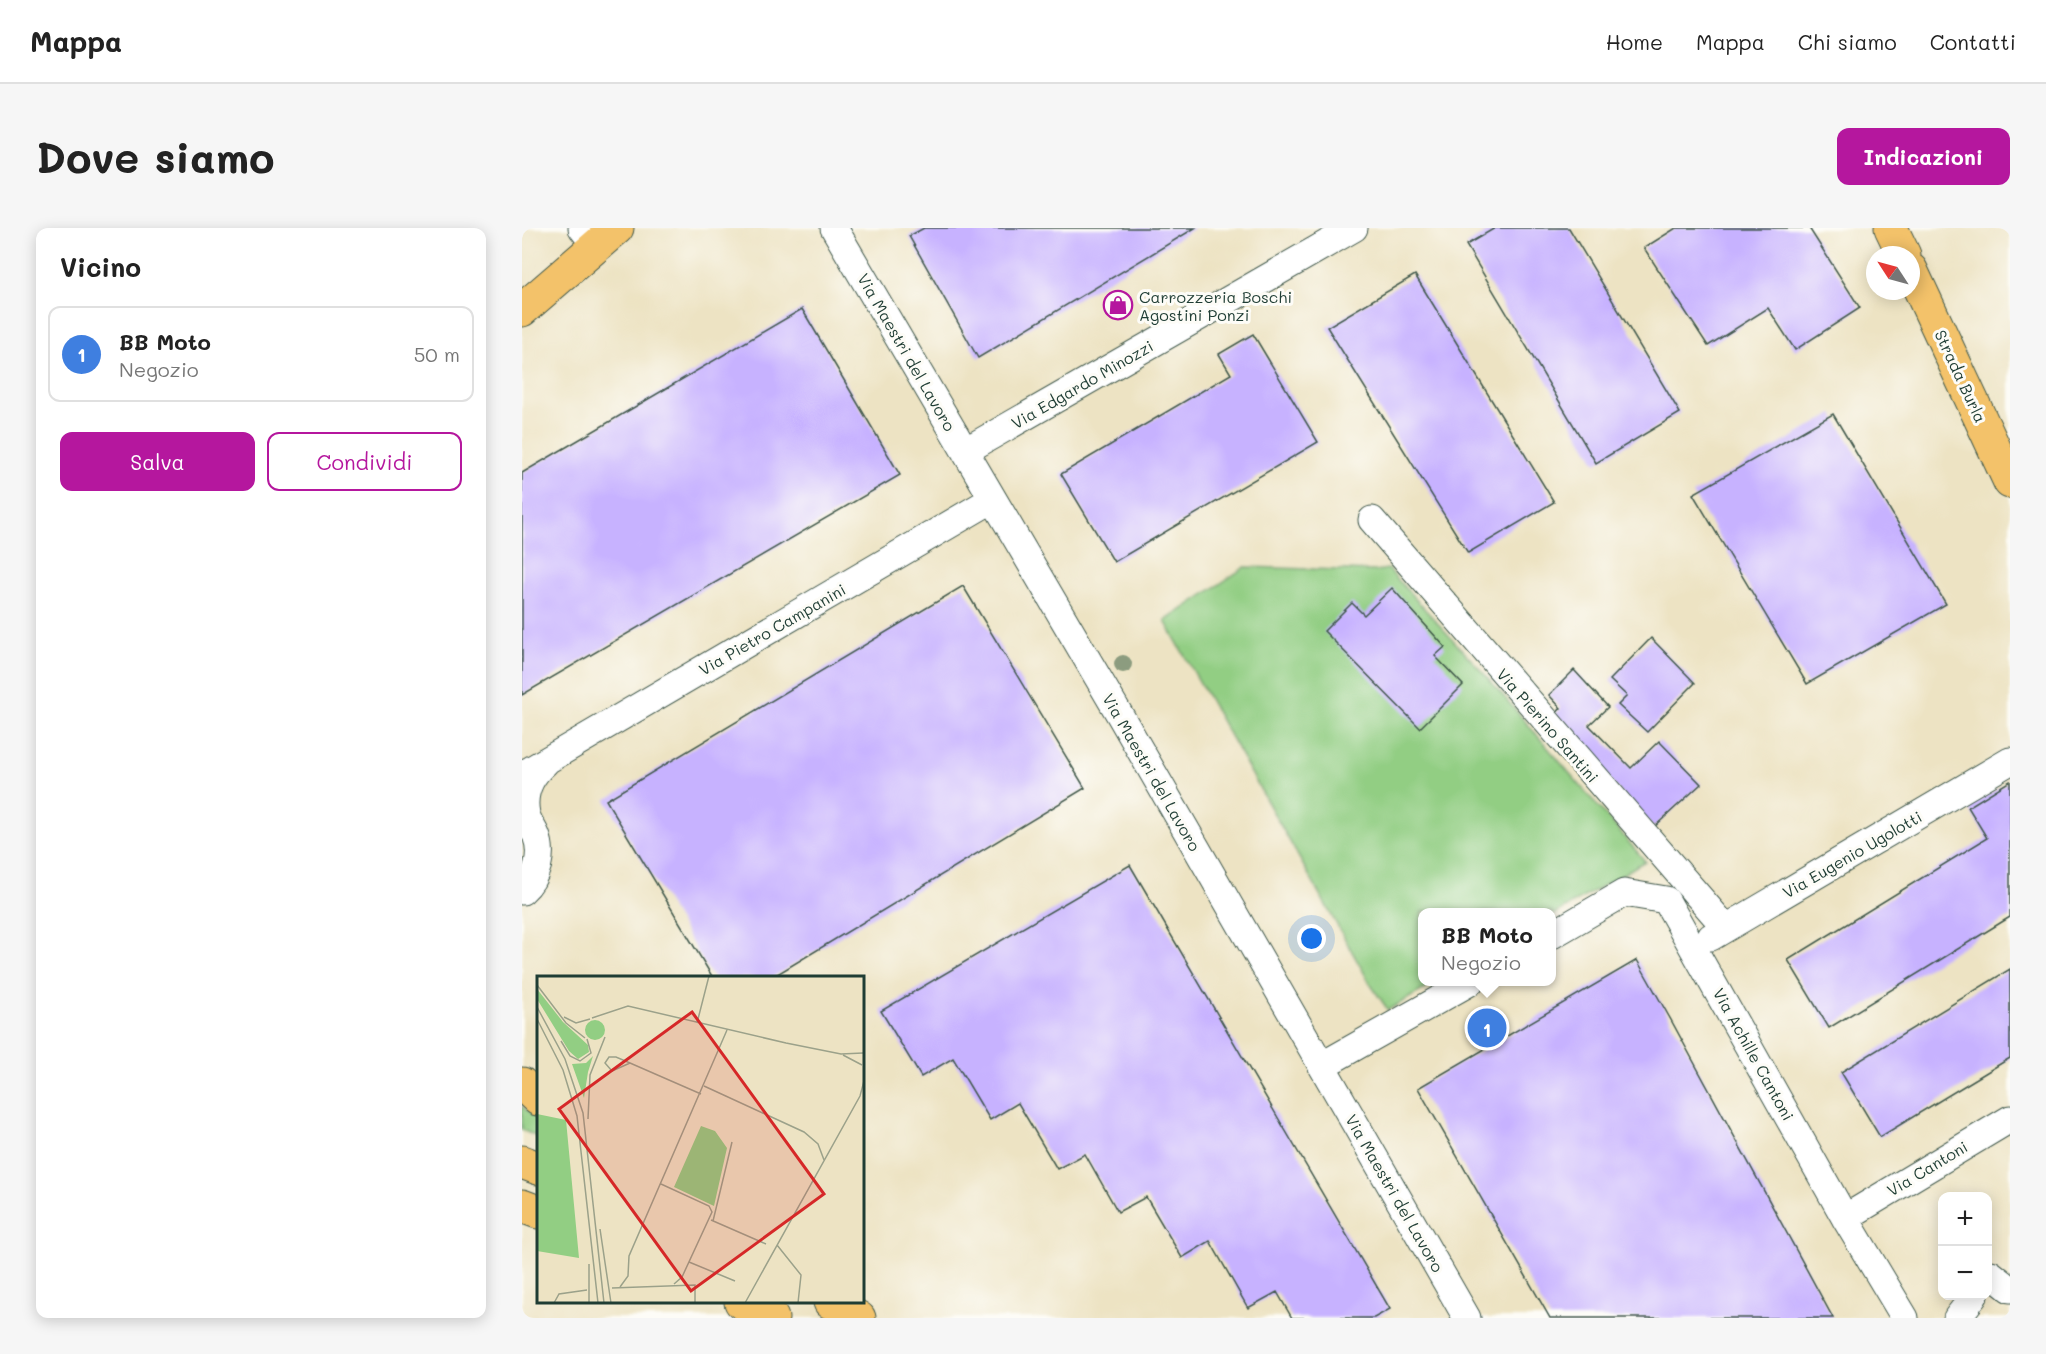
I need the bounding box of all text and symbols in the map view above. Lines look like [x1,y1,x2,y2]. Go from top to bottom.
text: Mappa [30,23,122,59]
text: Home [1606,28,1663,55]
text: Mappa [1696,28,1765,55]
text: Chi siamo [1798,28,1897,55]
text: Contatti [1930,28,2016,55]
button: Indicazioni [1837,128,2010,185]
text: Dove siamo [36,129,275,184]
north arrow [1866,246,1920,300]
text: Vicino [60,250,141,284]
street label: Via Maestri del Lavoro [853,269,961,435]
place label: Carrozzeria Boschi Agostini Ponzi [1139,286,1292,325]
shop icon: Carrozzeria Boschi Agostini Ponzi [1102,289,1134,321]
street label: Strada Burla [1930,326,1992,426]
text: BB Moto [119,327,211,356]
street label: Via Edgardo Minozzi [1007,335,1157,433]
text: 1 [77,341,86,367]
text: 50 m [414,341,460,367]
text: Negozio [119,356,199,382]
button: Salva [60,432,255,491]
button: Condividi [267,432,462,491]
street label: Via Pietro Campanini [695,578,849,680]
street label: Via Pierino Santini [1493,663,1603,787]
street label: Via Maestri del Lavoro [1098,689,1206,855]
street label: Via Eugenio Ugolotti [1778,805,1926,903]
popup [1418,908,1556,986]
text: BB Moto [1441,920,1533,949]
your location [1297,924,1326,953]
text: Negozio [1441,949,1521,975]
inset map [537,976,864,1303]
street label: Via Achille Cantoni [1709,984,1799,1124]
pin: 1 [1468,1006,1506,1050]
street label: Via Maestri del Lavoro [1341,1110,1449,1276]
street label: Via Cantoni [1883,1136,1971,1200]
map controls [1938,1192,1992,1300]
button: + [1938,1192,1992,1246]
button: − [1938,1246,1992,1300]

